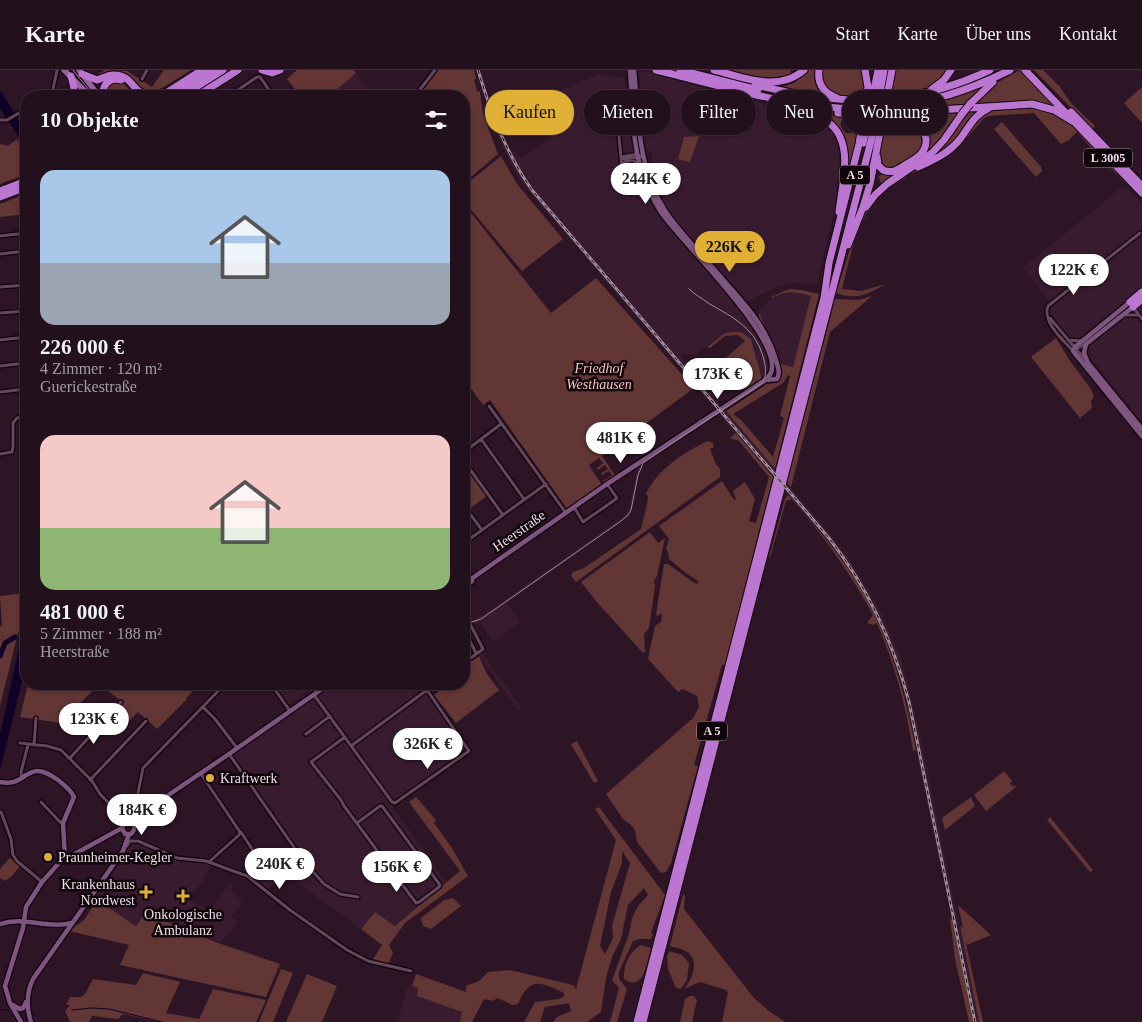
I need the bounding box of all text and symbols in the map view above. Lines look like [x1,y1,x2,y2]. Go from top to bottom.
text: Karte [25,21,85,47]
text: Start [836,24,870,44]
text: Karte [898,24,938,44]
text: Über uns [966,24,1031,44]
text: Kontakt [1059,24,1117,44]
chip: Kaufen [485,90,574,135]
chip: Mieten [584,90,671,135]
chip: Filter [681,90,756,135]
chip: Neu [766,90,832,135]
chip: Wohnung [842,90,948,135]
icon: filters [422,106,450,134]
text: 10 Objekte [40,108,139,132]
road number: L 3005 [1084,148,1132,168]
pin: 244K € [605,162,687,205]
road number: A 5 [840,166,870,184]
text: 244K € [622,170,670,187]
icon: home [200,202,290,292]
pin: 226K € [689,230,771,273]
text: 226K € [706,238,754,255]
pin: 122K € [1033,254,1115,296]
text: 122K € [1050,261,1098,278]
text: 226 000 € [40,335,124,359]
pin: 173K € [677,358,759,400]
text: 4 Zimmer · 120 m² [40,360,162,377]
park label: Friedhof Westhausen [566,361,632,392]
text: 173K € [694,365,742,382]
text: Guerickestraße [40,378,137,395]
pin: 481K € [580,422,662,464]
text: 481K € [597,429,645,446]
icon: home [200,467,290,557]
street label: Heerstraße [490,507,548,555]
text: 481 000 € [40,600,124,624]
text: 5 Zimmer · 188 m² [40,625,162,642]
text: Heerstraße [40,643,109,660]
pin: 123K € [53,702,135,745]
text: 123K € [70,710,118,727]
road number: A 5 [697,721,727,740]
pin: 326K € [387,728,469,770]
text: 326K € [404,735,452,752]
place label: Kraftwerk [220,771,278,786]
marker: Kraftwerk [204,772,216,784]
pin: 184K € [101,794,183,836]
text: 184K € [118,801,166,818]
pin: 240K € [239,848,321,890]
place label: Praunheimer-Kegler [58,850,172,865]
pin: 156K € [356,850,438,893]
marker: Praunheimer-Kegler [42,851,54,863]
text: 240K € [256,855,304,872]
text: 156K € [373,858,421,875]
place label: Krankenhaus Nordwest [61,877,135,908]
marker: Krankenhaus Nordwest [139,885,153,899]
marker: Onkologische Ambulanz [176,889,190,903]
place label: Onkologische Ambulanz [144,907,222,938]

